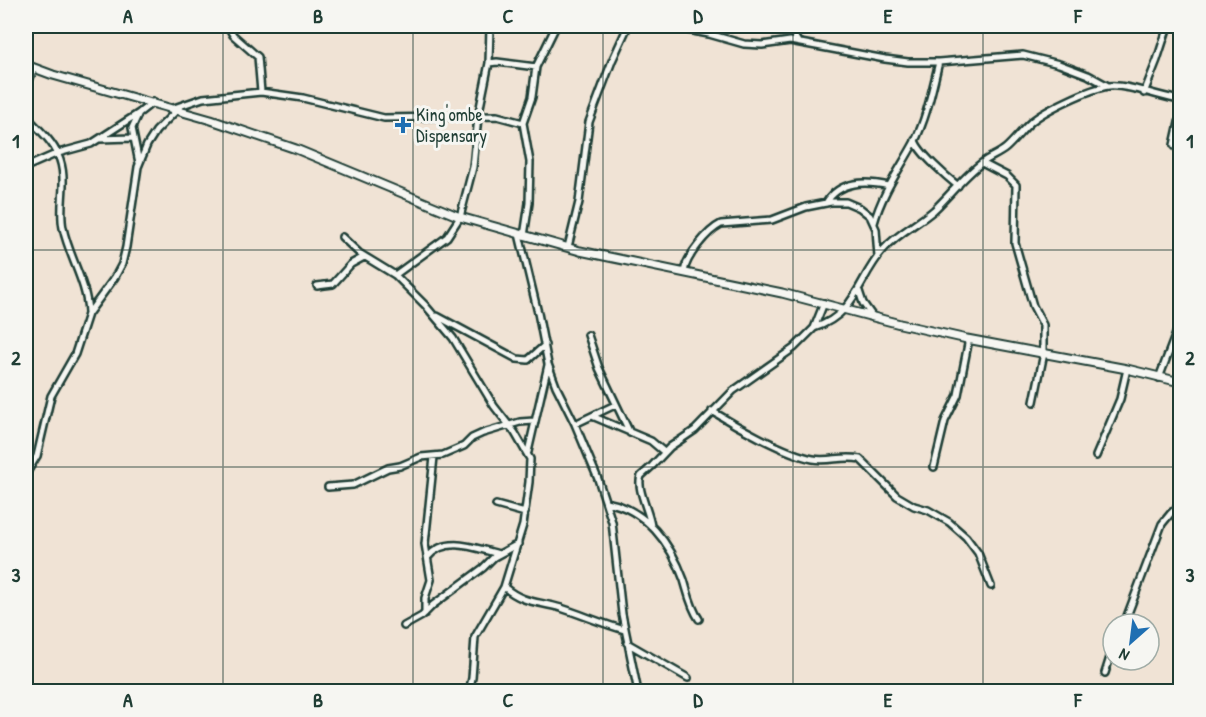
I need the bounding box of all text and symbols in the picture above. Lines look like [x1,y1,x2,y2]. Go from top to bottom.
text: A [123,2,133,29]
text: B [313,2,323,29]
text: C [503,2,514,29]
text: D [693,2,703,29]
text: E [884,2,893,29]
text: F [1073,2,1083,29]
place label: King'ombe Dispensary [416,102,487,148]
marker: King'ombe Dispensary [394,116,412,134]
text: 1 [12,127,20,154]
text: 1 [1186,127,1194,154]
text: 2 [11,344,21,371]
text: 2 [1185,344,1195,371]
text: 3 [12,561,21,588]
text: 3 [1186,561,1195,588]
north arrow [1101,612,1161,672]
text: N [1115,643,1133,667]
text: A [123,686,133,713]
text: B [313,686,323,713]
text: C [503,686,514,713]
text: D [693,686,703,713]
text: E [884,686,893,713]
text: F [1073,686,1083,713]

